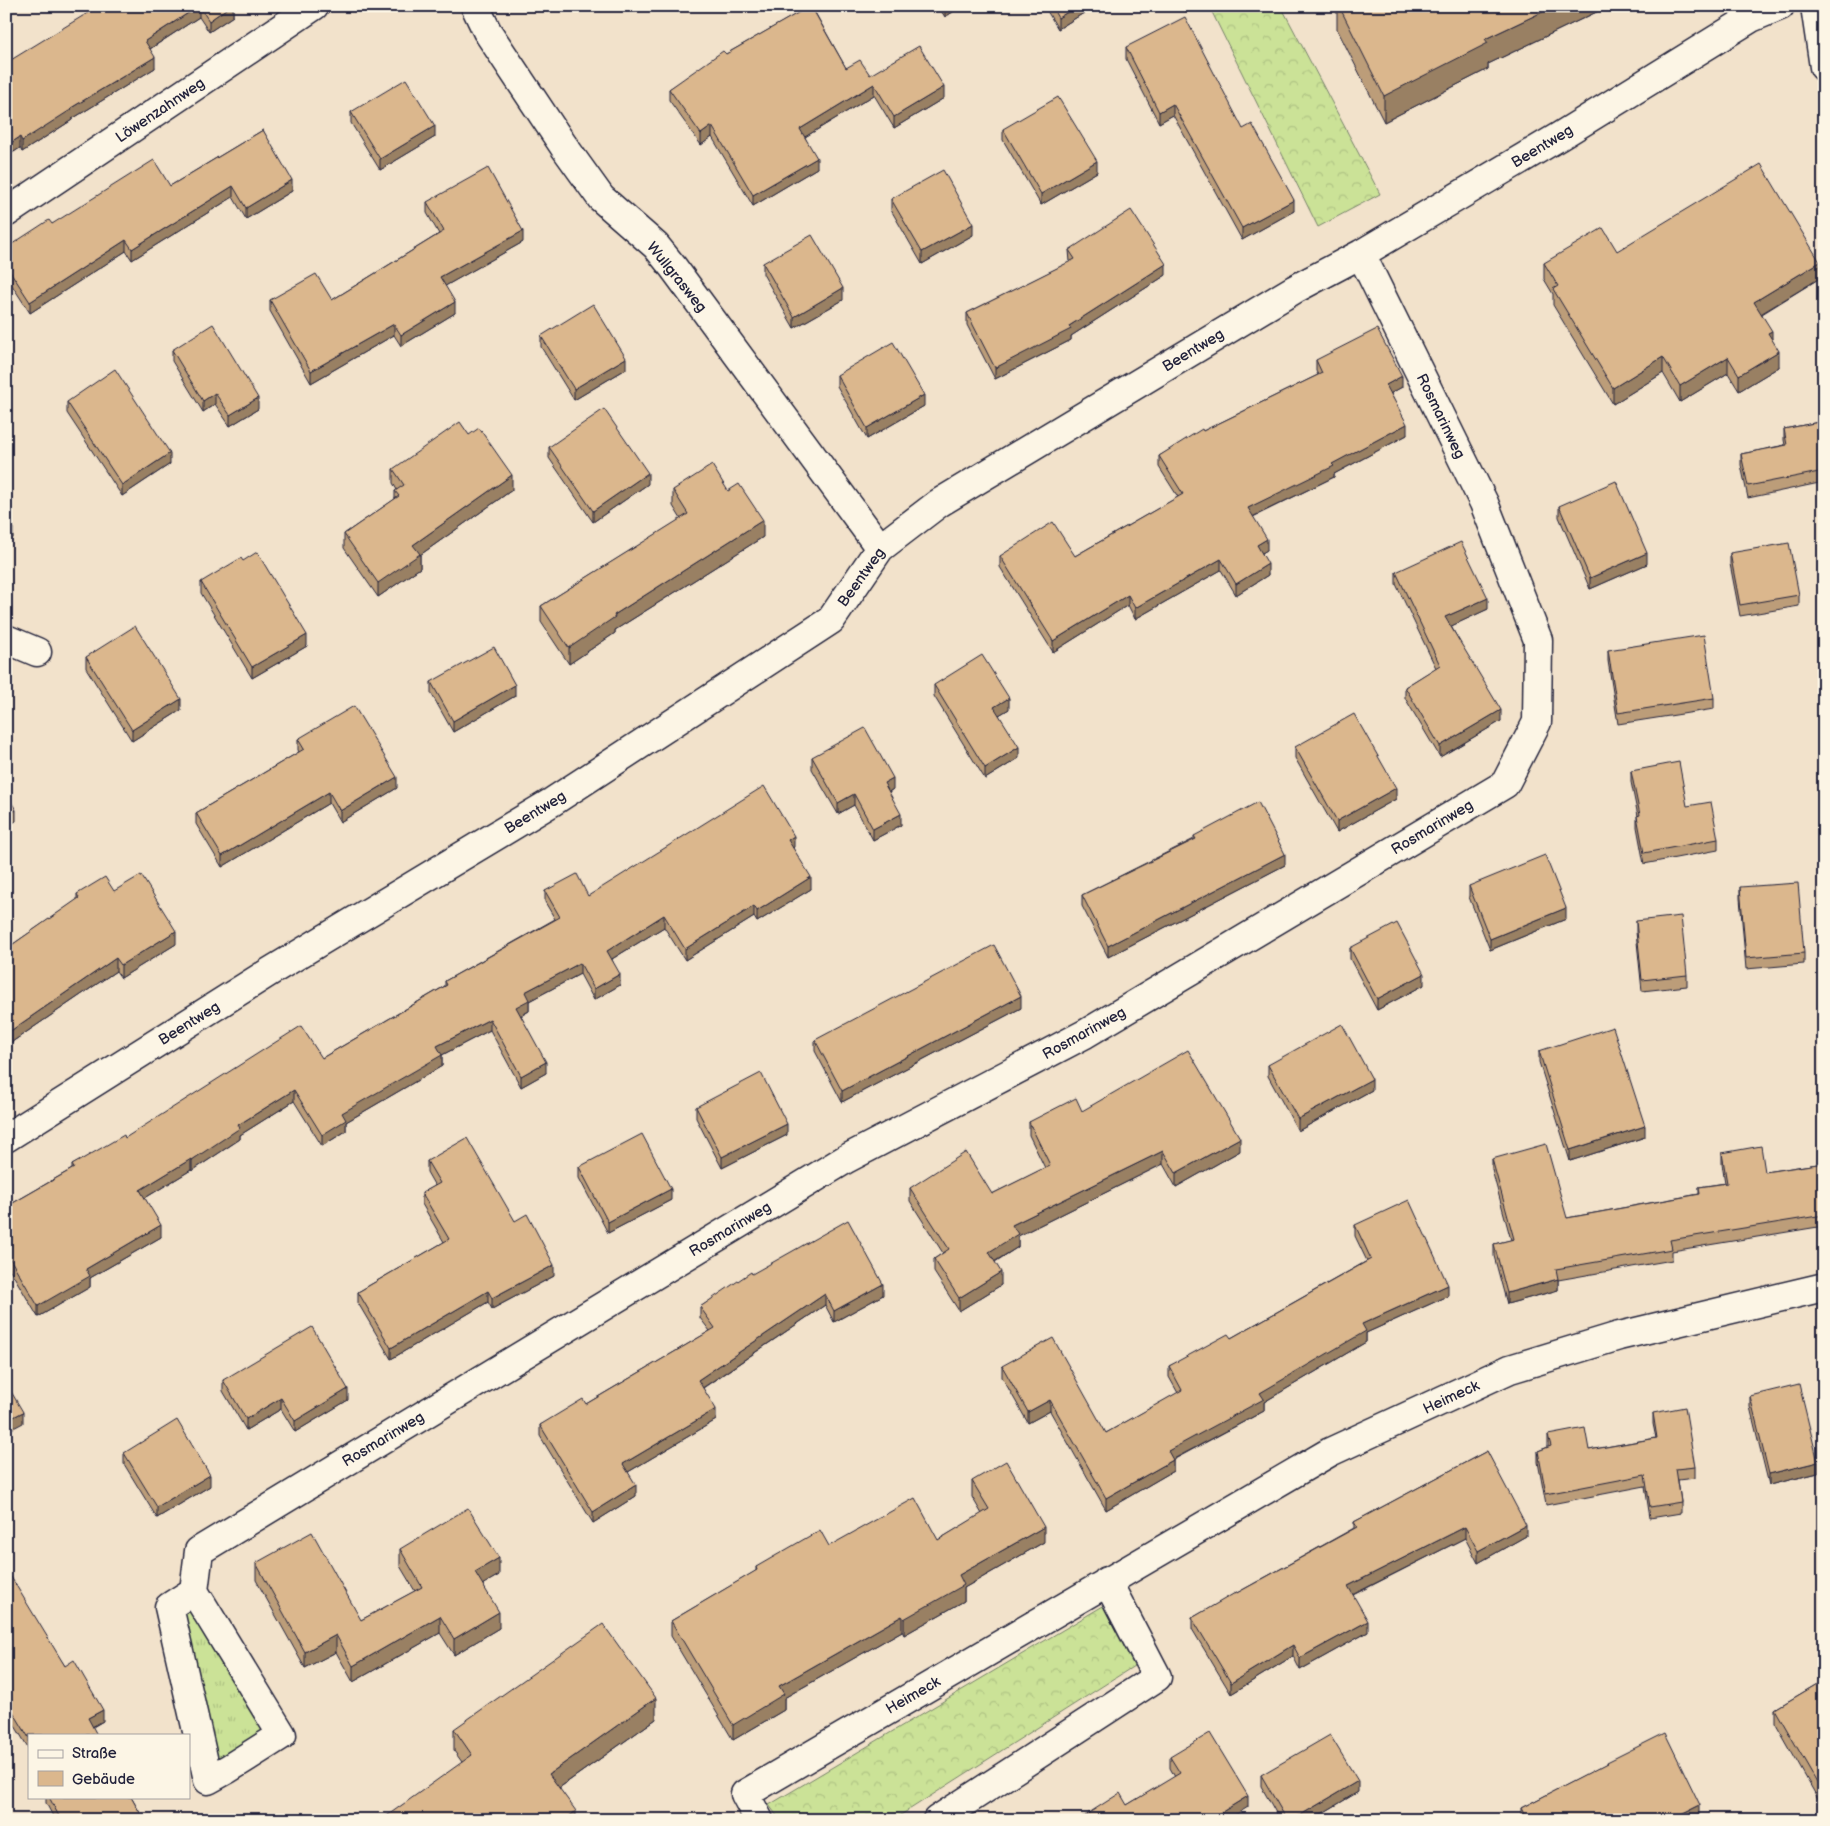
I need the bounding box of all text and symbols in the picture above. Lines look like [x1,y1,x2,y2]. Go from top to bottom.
street label: Löwenzahnweg [112,74,208,147]
street label: Beentweg [1508,121,1577,172]
street label: Wullgrasweg [642,238,711,316]
street label: Beentweg [1159,325,1228,376]
street label: Rosmarinweg [1412,371,1469,462]
street label: Beentweg [834,544,889,611]
street label: Beentweg [501,787,570,838]
street label: Rosmarinweg [1388,796,1477,859]
street label: Beentweg [155,997,223,1050]
street label: Rosmarinweg [1039,1003,1129,1064]
street label: Rosmarinweg [686,1198,775,1261]
street label: Heimeck [1420,1376,1483,1419]
street label: Rosmarinweg [339,1408,428,1471]
street label: Heimeck [883,1672,945,1719]
legend [28,1734,190,1798]
text: Straße [72,1744,117,1763]
text: Gebäude [72,1770,135,1789]

